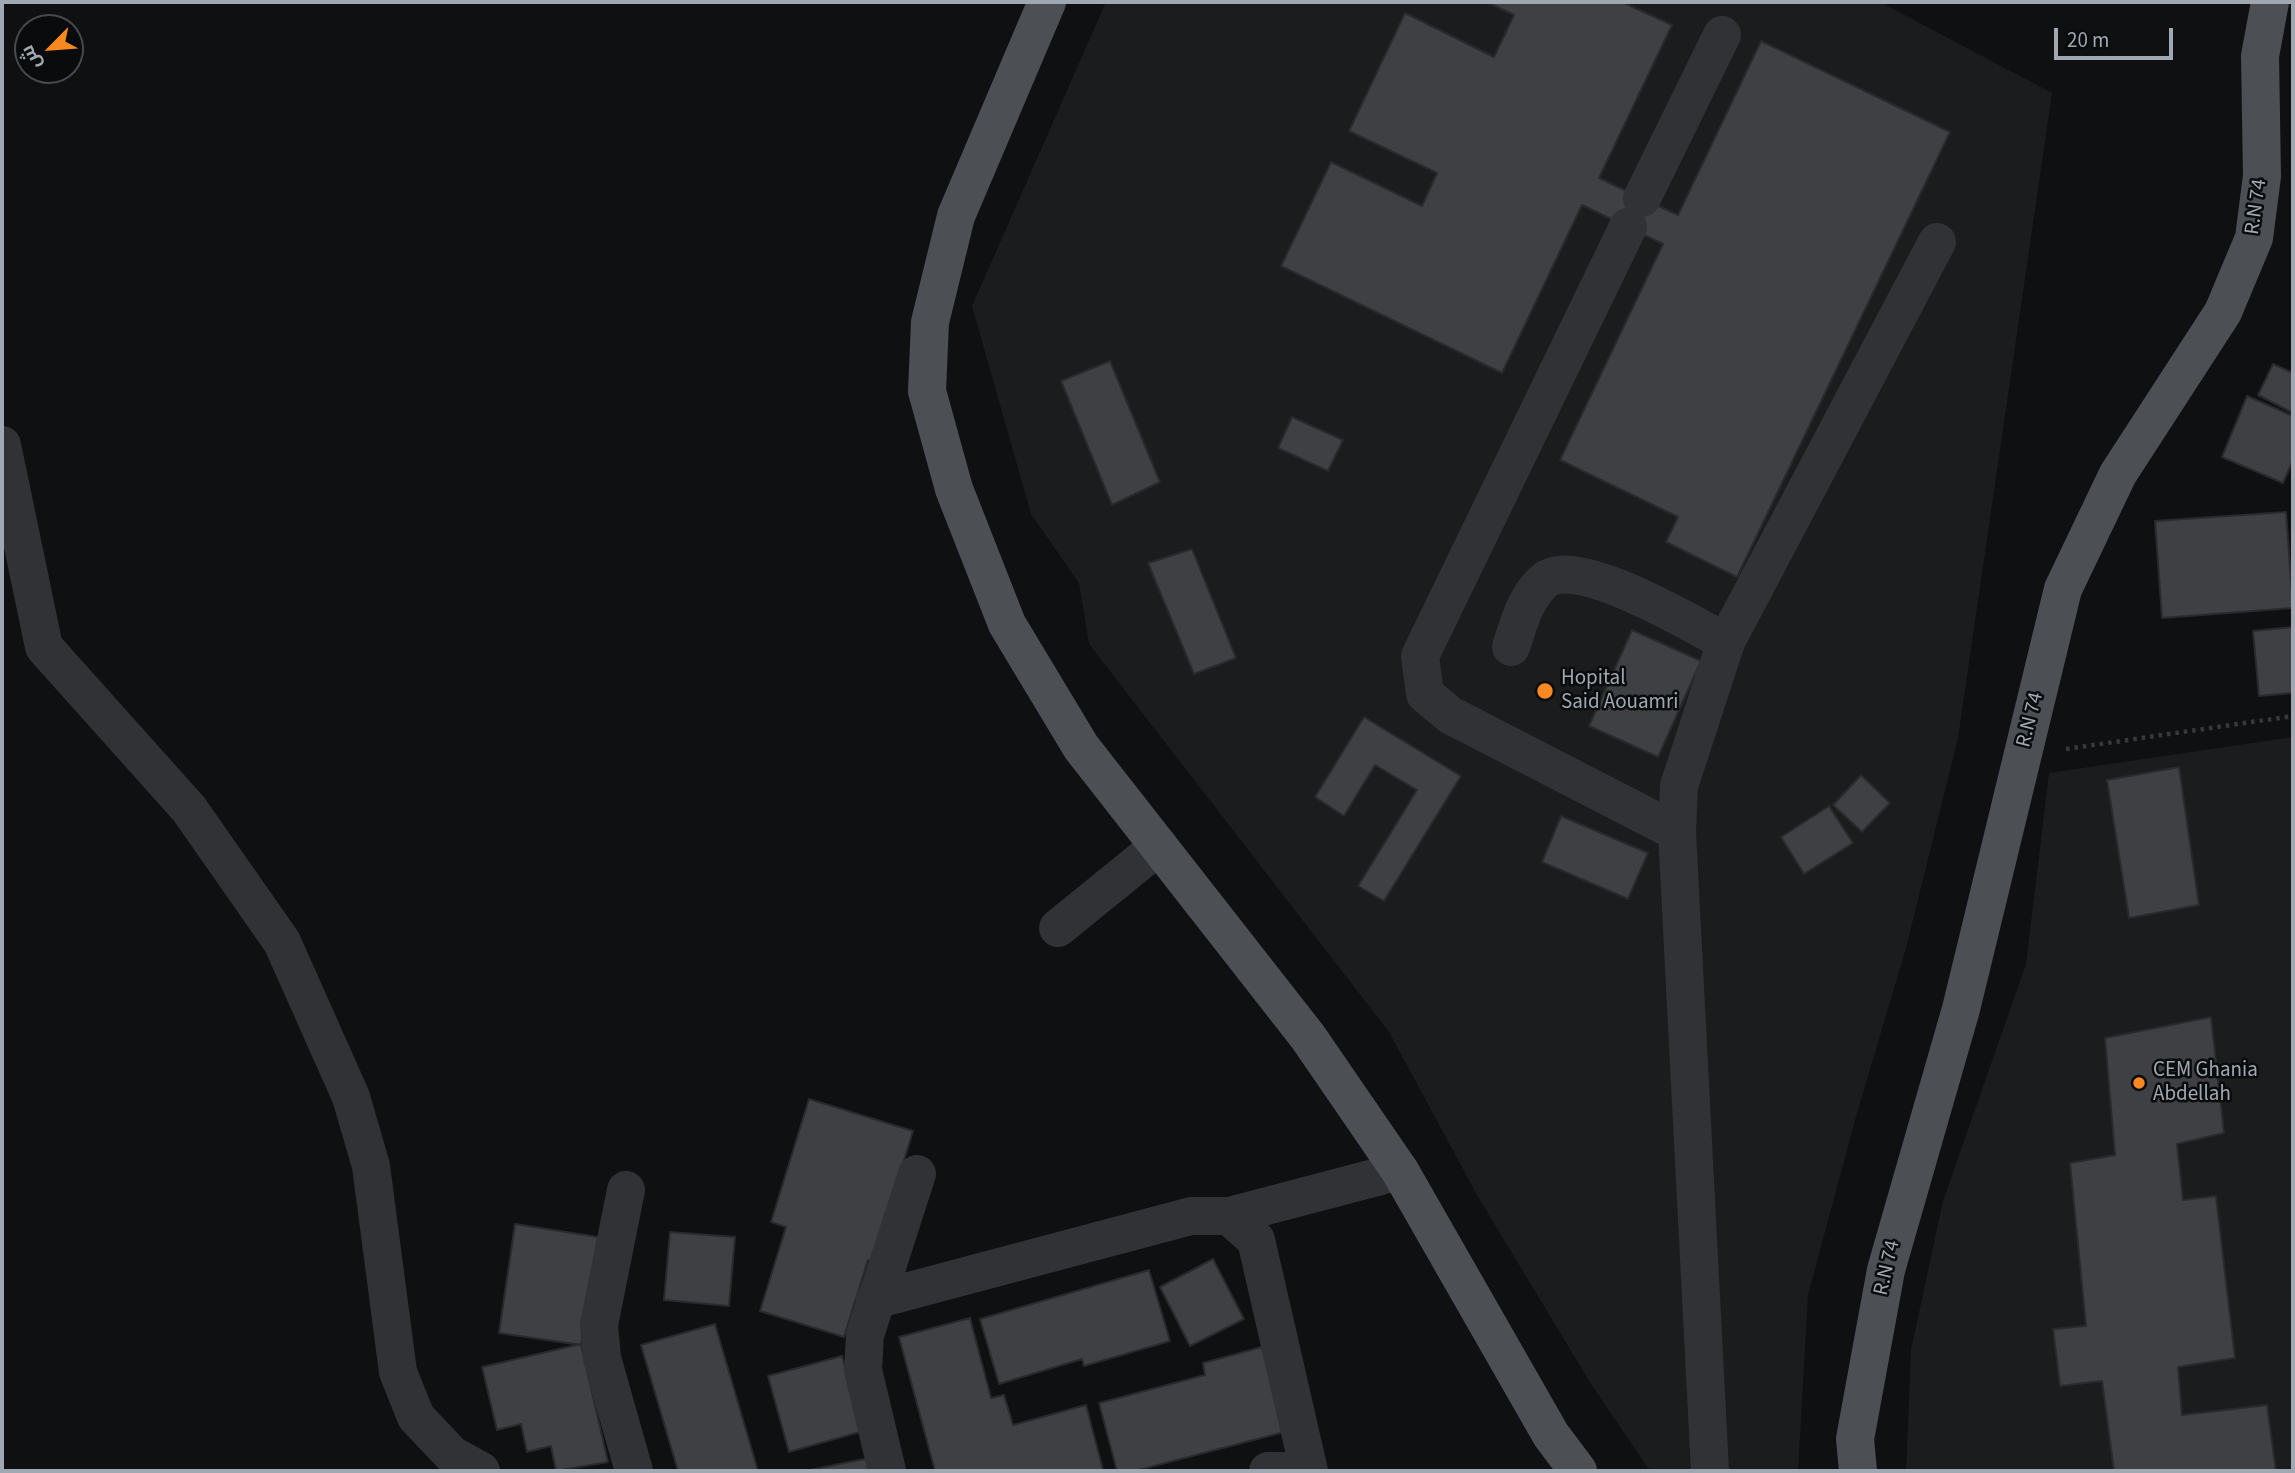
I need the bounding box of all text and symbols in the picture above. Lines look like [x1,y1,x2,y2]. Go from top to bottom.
north arrow [14,14,84,84]
scale bar [2057,14,2176,58]
text: 20 m [2067,25,2109,55]
text: ش [14,40,49,74]
street label: R.N 74 [2241,178,2273,236]
place label: Hopital Said Aouamri [1561,666,1678,716]
marker: Hopital Said Aouamri [1535,681,1555,701]
street label: R.N 74 [2012,690,2050,750]
place label: CEM Ghania Abdellah [2153,1058,2258,1108]
marker: CEM Ghania Abdellah [2131,1075,2147,1091]
street label: R.N 74 [1869,1238,1907,1298]

